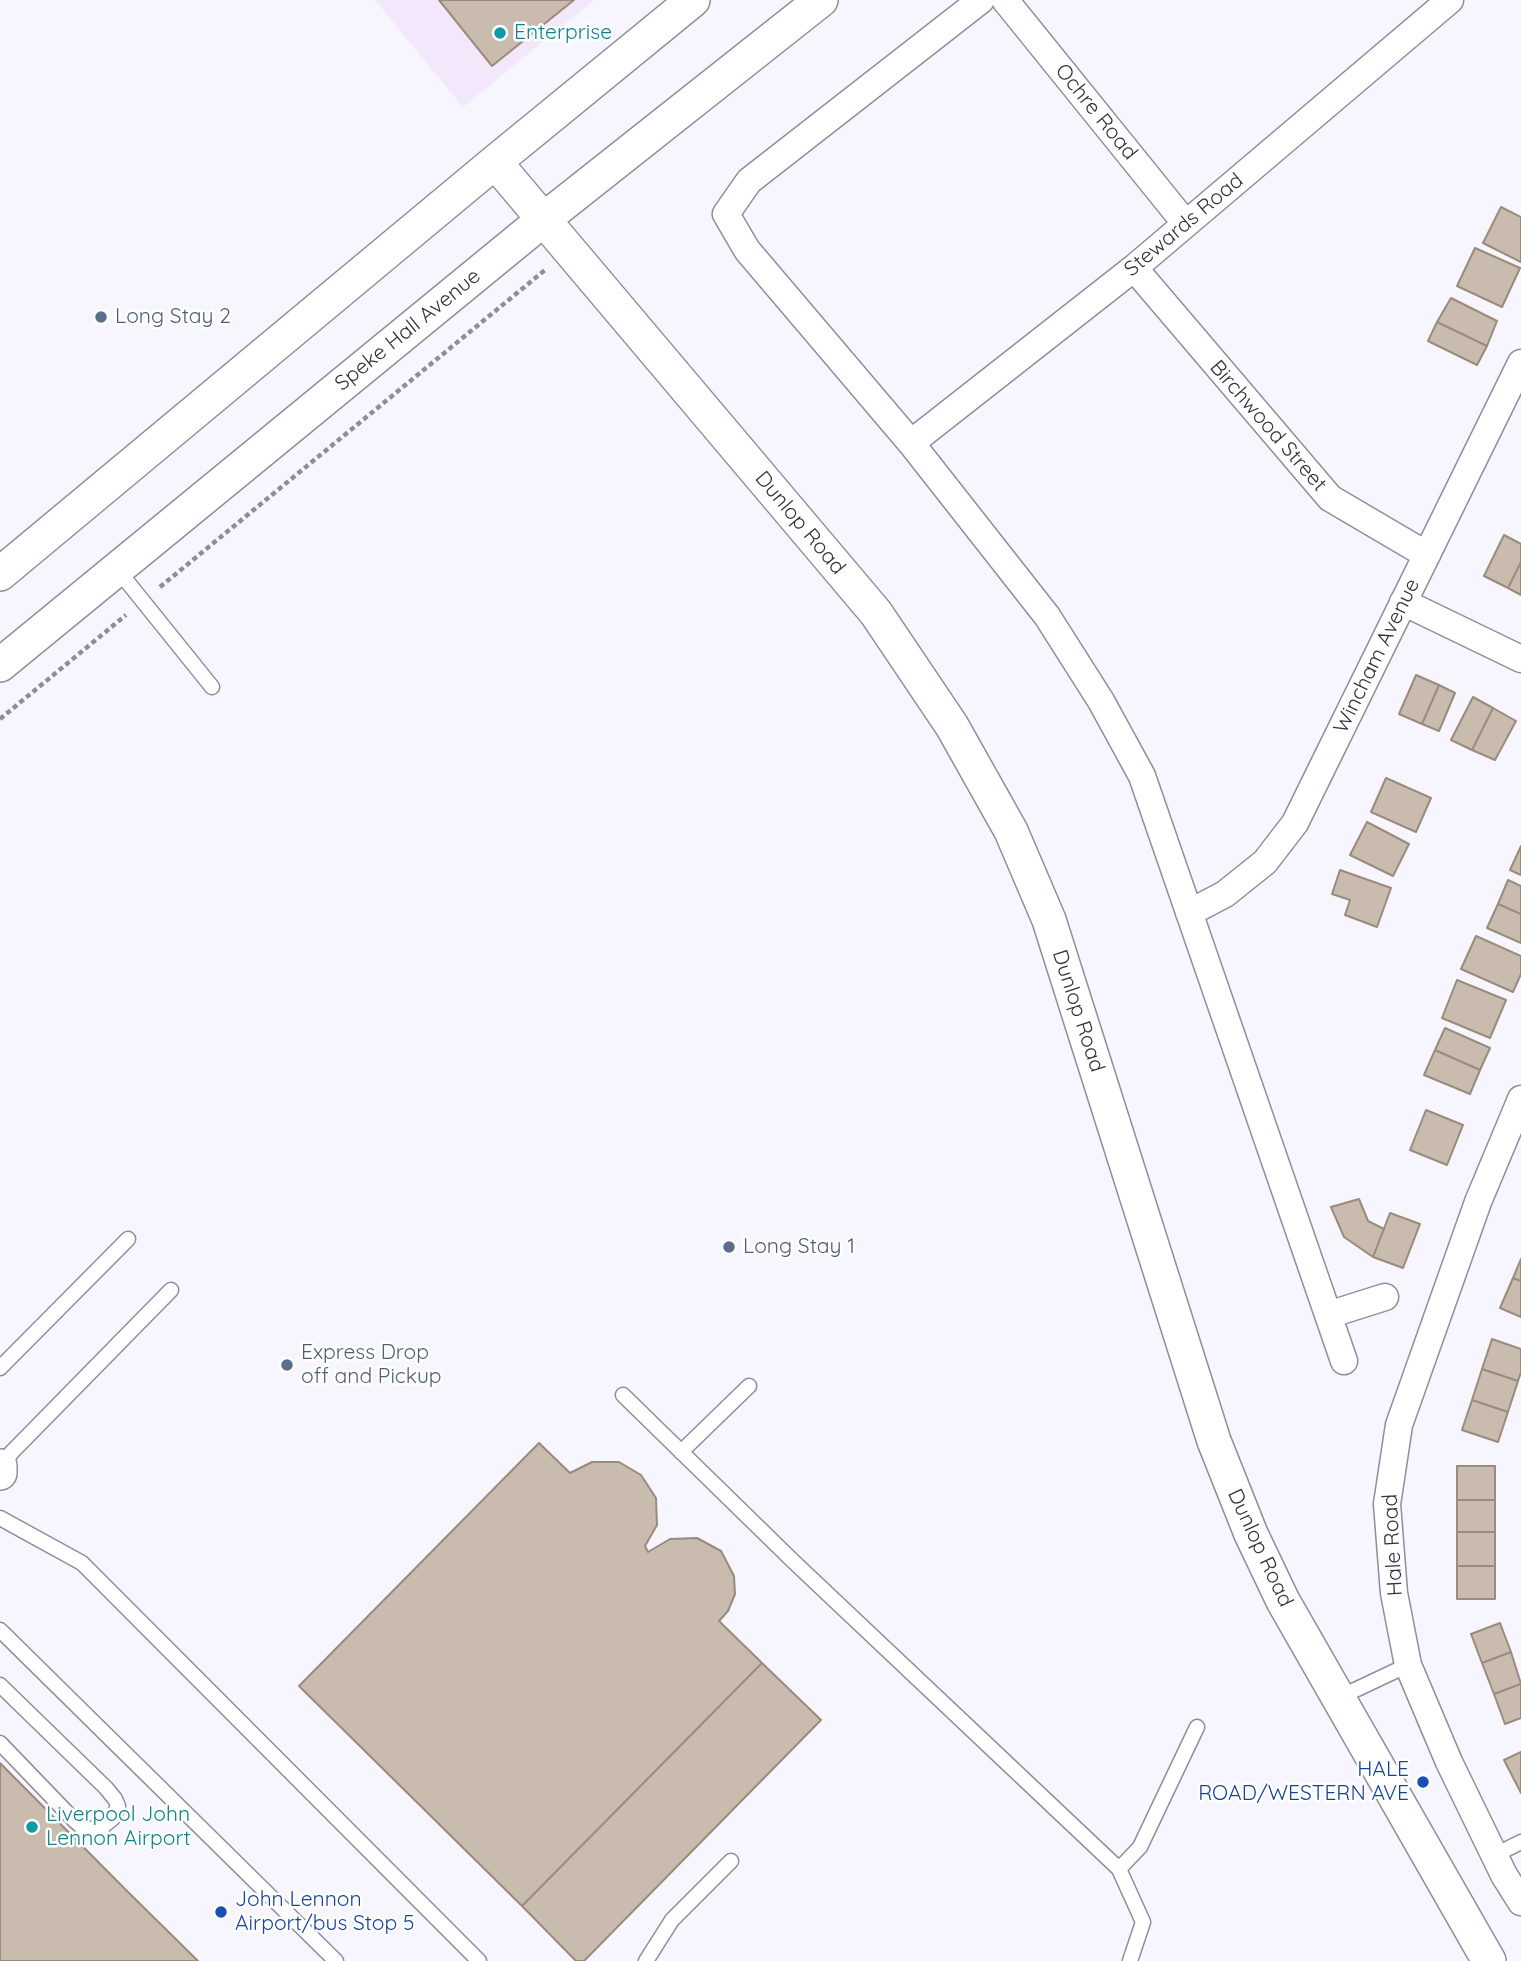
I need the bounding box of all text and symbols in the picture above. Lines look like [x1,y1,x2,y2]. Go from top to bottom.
place label: Enterprise [514,20,612,46]
marker: Enterprise [492,25,508,41]
street label: Ochre Road [1050,59,1142,165]
street label: Stewards Road [1119,168,1249,282]
street label: Speke Hall Avenue [330,264,486,396]
place label: Long Stay 2 [115,304,231,330]
marker: Long Stay 2 [93,309,109,325]
street label: Birchwood Street [1204,355,1332,497]
street label: Dunlop Road [750,466,850,580]
street label: Wincham Avenue [1329,574,1425,738]
street label: Dunlop Road [1046,947,1110,1075]
place label: Long Stay 1 [743,1234,855,1260]
marker: Long Stay 1 [721,1239,737,1255]
place label: Express Drop off and Pickup [301,1340,442,1390]
marker: Express Drop off and Pickup [279,1357,295,1373]
street label: Dunlop Road [1222,1485,1298,1611]
street label: Hale Road [1378,1493,1408,1597]
place label: HALE ROAD/WESTERN AVE [1198,1757,1409,1807]
marker: HALE ROAD/WESTERN AVE [1415,1774,1431,1790]
place label: Liverpool John Lennon Airport [46,1802,191,1852]
marker: Liverpool John Lennon Airport [24,1819,40,1835]
place label: John Lennon Airport/bus Stop 5 [235,1887,414,1937]
marker: John Lennon Airport/bus Stop 5 [213,1904,229,1920]

